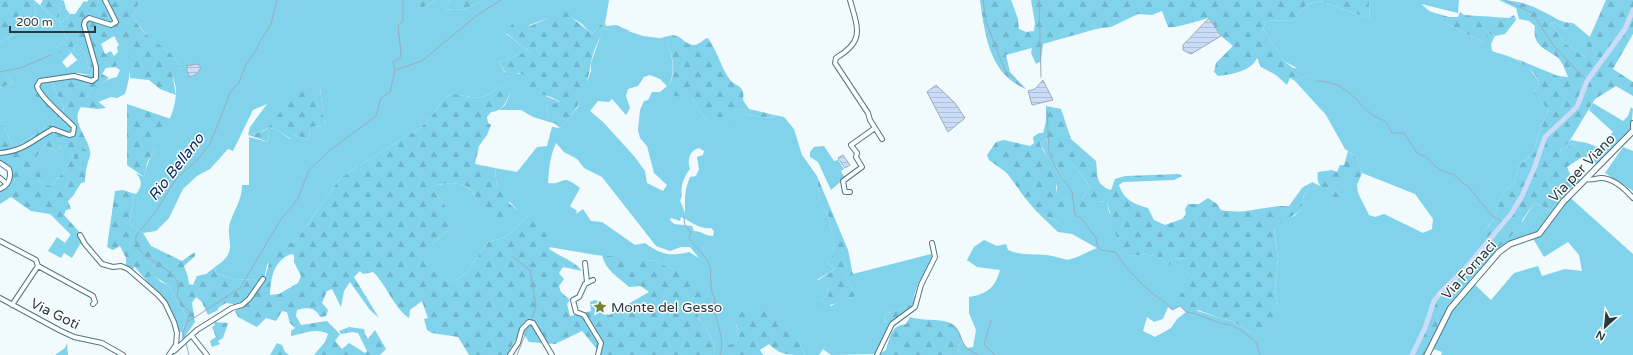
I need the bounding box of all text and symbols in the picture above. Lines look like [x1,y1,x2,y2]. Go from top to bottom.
scale bar [10,8,95,34]
text: 200 m [16,15,53,29]
water label: Rio Bellano [144,129,208,204]
street label: Via per Viano [1545,130,1619,206]
street label: Via Fornaci [1438,237,1500,303]
street label: Via Goti [28,295,82,333]
place icon: Monte del Gesso [592,299,608,315]
place label: Monte del Gesso [611,299,722,316]
north arrow [1585,307,1625,347]
text: N [1594,328,1608,343]

